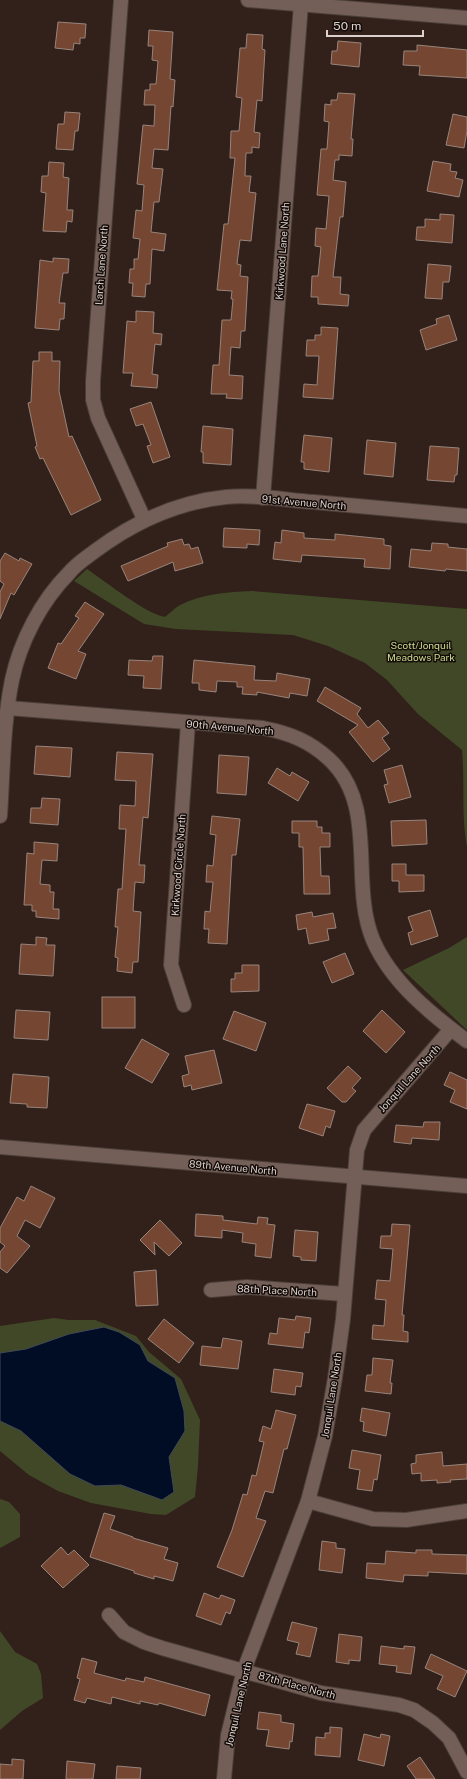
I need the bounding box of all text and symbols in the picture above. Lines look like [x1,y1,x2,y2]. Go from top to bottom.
scale bar [327,12,423,38]
text: 50 m [333,19,361,33]
street label: Kirkwood Lane North [273,202,291,300]
street label: Larch Lane North [92,224,110,305]
street label: 91st Avenue North [261,492,347,512]
park label: Scott/Jonquil Meadows Park [387,639,455,663]
street label: 90th Avenue North [186,717,274,737]
street label: Kirkwood Circle North [168,813,188,916]
street label: Jonquil Lane North [376,1042,443,1114]
street label: 89th Avenue North [189,1157,278,1177]
street label: 88th Place North [237,1282,317,1298]
street label: Jonquil Lane North [318,1351,344,1439]
street label: Jonquil Lane North [222,1660,254,1748]
street label: 87th Place North [257,1669,337,1701]

